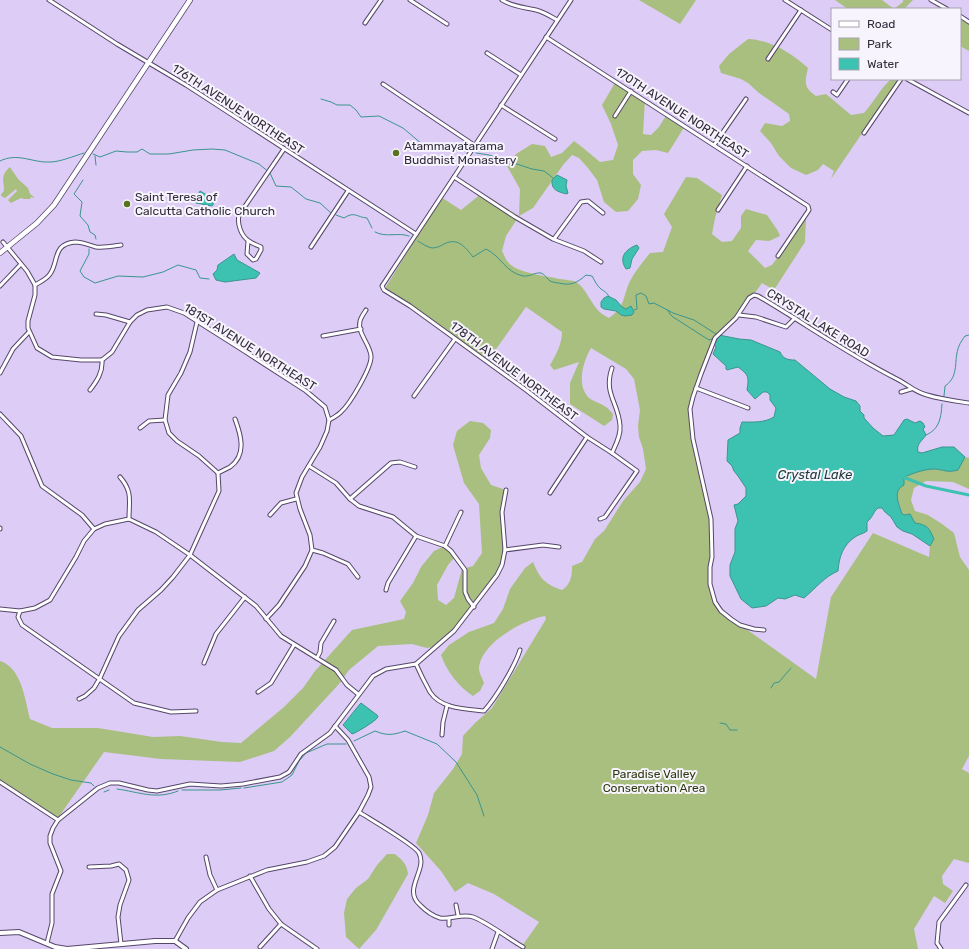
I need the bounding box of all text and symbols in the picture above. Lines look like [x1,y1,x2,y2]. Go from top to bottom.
legend [831,8,961,80]
text: Road [867,17,895,31]
text: Park [867,37,893,51]
text: Water [867,57,899,71]
street label: 176TH AVENUE NORTHEAST [169,61,307,157]
street label: 170TH AVENUE NORTHEAST [613,65,751,161]
place label: Atammayatarama Buddhist Monastery [404,139,517,167]
marker: Atammayatarama Buddhist Monastery [391,148,401,158]
place label: Saint Teresa of Calcutta Catholic Church [135,190,275,218]
marker: Saint Teresa of Calcutta Catholic Church [122,199,132,209]
street label: CRYSTAL LAKE ROAD [764,286,872,360]
street label: 181ST AVENUE NORTHEAST [181,300,319,394]
street label: 178TH AVENUE NORTHEAST [448,319,580,424]
water label: Crystal Lake [778,467,852,482]
park label: Paradise Valley Conservation Area [603,767,705,795]

